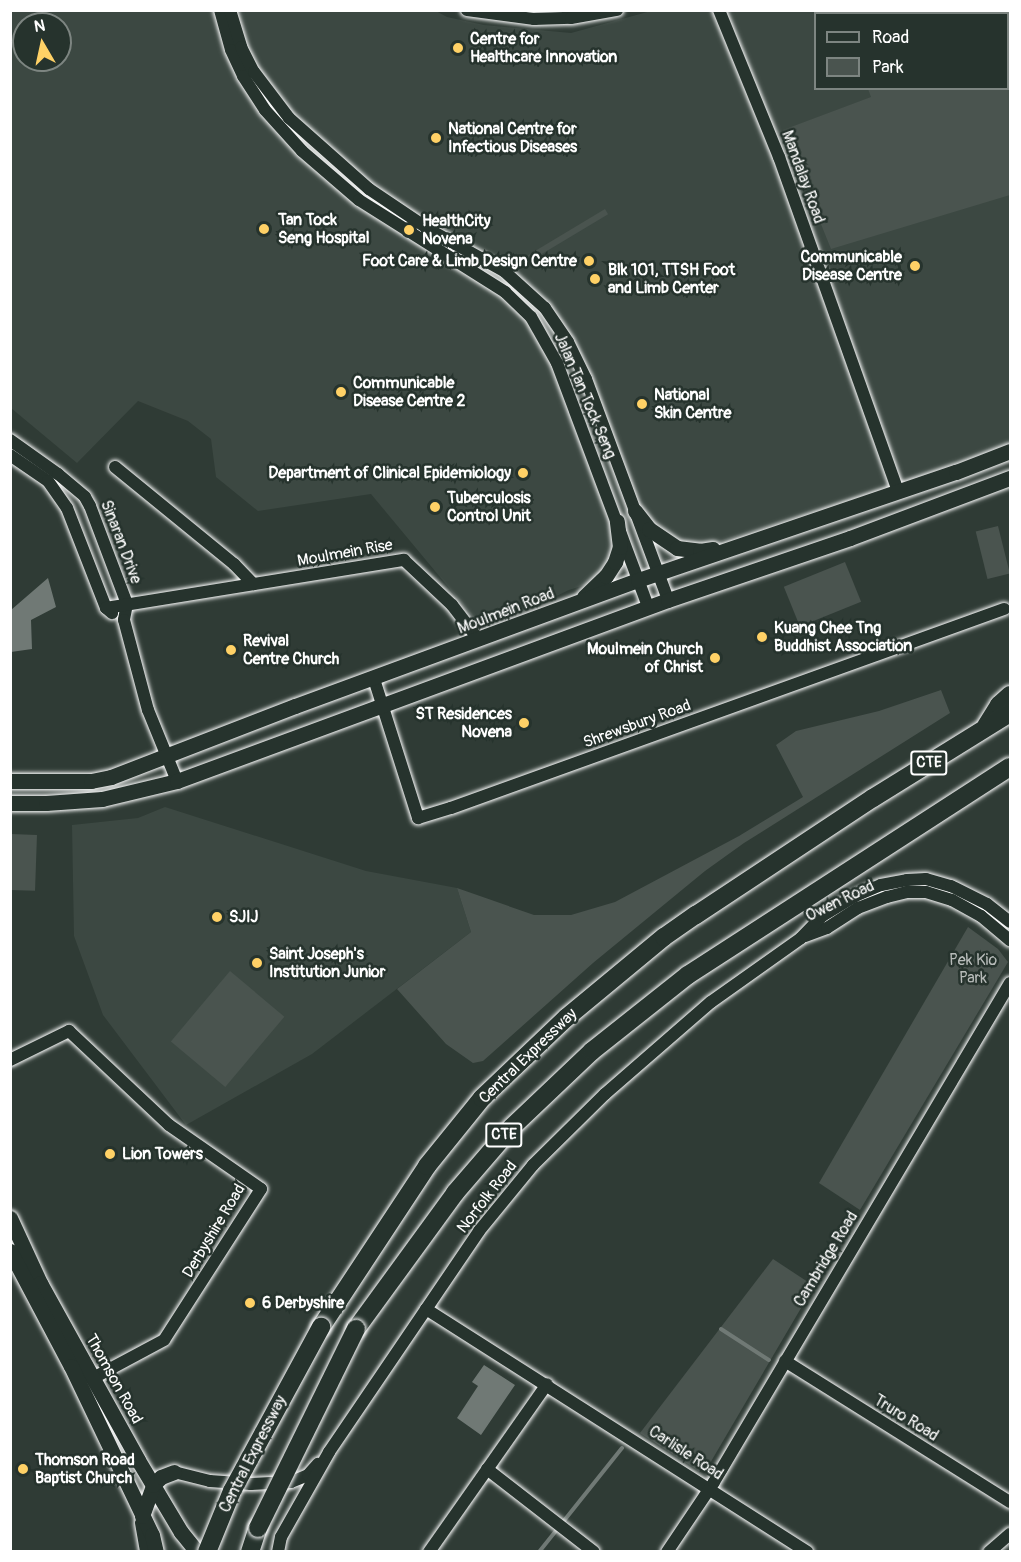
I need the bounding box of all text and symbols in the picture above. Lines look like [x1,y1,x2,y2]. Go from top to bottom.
north arrow [12,12,72,72]
legend [814,12,1009,90]
text: N [33,15,46,37]
text: Road [872,26,909,49]
place label: Centre for Healthcare Innovation [470,29,617,67]
marker: Centre for Healthcare Innovation [451,41,465,55]
text: Park [872,56,904,79]
place label: National Centre for Infectious Diseases [448,119,577,157]
street label: Mandalay Road [777,128,829,226]
marker: National Centre for Infectious Diseases [429,131,443,145]
place label: Tan Tock Seng Hospital [278,210,369,248]
place label: HealthCity Novena [422,211,491,249]
marker: Tan Tock Seng Hospital [255,220,273,238]
marker: HealthCity Novena [400,221,418,239]
place label: Communicable Disease Centre [801,247,902,285]
place label: Foot Care & Limb Design Centre [362,251,577,271]
marker: Foot Care & Limb Design Centre [582,254,596,268]
marker: Communicable Disease Centre [906,257,924,275]
place label: Blk 101, TTSH Foot and Limb Center [608,260,735,298]
marker: Blk 101, TTSH Foot and Limb Center [586,270,604,288]
street label: Jalan Tan Tock Seng [550,330,620,462]
place label: Communicable Disease Centre 2 [353,373,465,411]
marker: Communicable Disease Centre 2 [334,385,348,399]
place label: National Skin Centre [654,385,731,423]
marker: National Skin Centre [635,397,649,411]
place label: Department of Clinical Epidemiology [268,463,511,483]
marker: Department of Clinical Epidemiology [516,466,530,480]
place label: Tuberculosis Control Unit [447,488,531,526]
street label: Sinaran Drive [96,498,146,586]
marker: Tuberculosis Control Unit [428,500,442,514]
street label: Moulmein Rise [296,535,394,571]
street label: Moulmein Road [455,584,557,638]
place label: Kuang Chee Tng Buddhist Association [774,618,912,656]
marker: Kuang Chee Tng Buddhist Association [755,630,769,644]
place label: Revival Centre Church [243,631,339,669]
place label: Moulmein Church of Christ [587,639,703,677]
marker: Revival Centre Church [224,643,238,657]
marker: Moulmein Church of Christ [708,651,722,665]
street label: Shrewsbury Road [581,696,693,752]
place label: ST Residences Novena [415,704,512,742]
marker: ST Residences Novena [517,716,531,730]
road number: CTE [910,751,948,775]
street label: Owen Road [802,876,878,926]
place label: SJIJ [229,907,258,927]
marker: SJIJ [210,910,224,924]
place label: Saint Joseph's Institution Junior [269,944,385,982]
park label: Pek Kio Park [949,950,997,988]
marker: Saint Joseph's Institution Junior [250,956,264,970]
street label: Central Expressway [475,1004,581,1108]
road number: CTE [484,1123,524,1147]
place label: Lion Towers [122,1144,203,1164]
marker: Lion Towers [103,1147,117,1161]
street label: Norfolk Road [453,1157,521,1237]
street label: Derbyshire Road [179,1181,249,1281]
street label: Cambridge Road [790,1208,862,1310]
place label: 6 Derbyshire [262,1293,344,1313]
marker: 6 Derbyshire [243,1296,257,1310]
street label: Thomson Road [81,1331,147,1427]
street label: Truro Road [870,1391,942,1445]
street label: Central Expressway [215,1392,291,1516]
street label: Carlisle Road [645,1422,727,1484]
place label: Thomson Road Baptist Church [35,1450,135,1488]
marker: Thomson Road Baptist Church [16,1462,30,1476]

